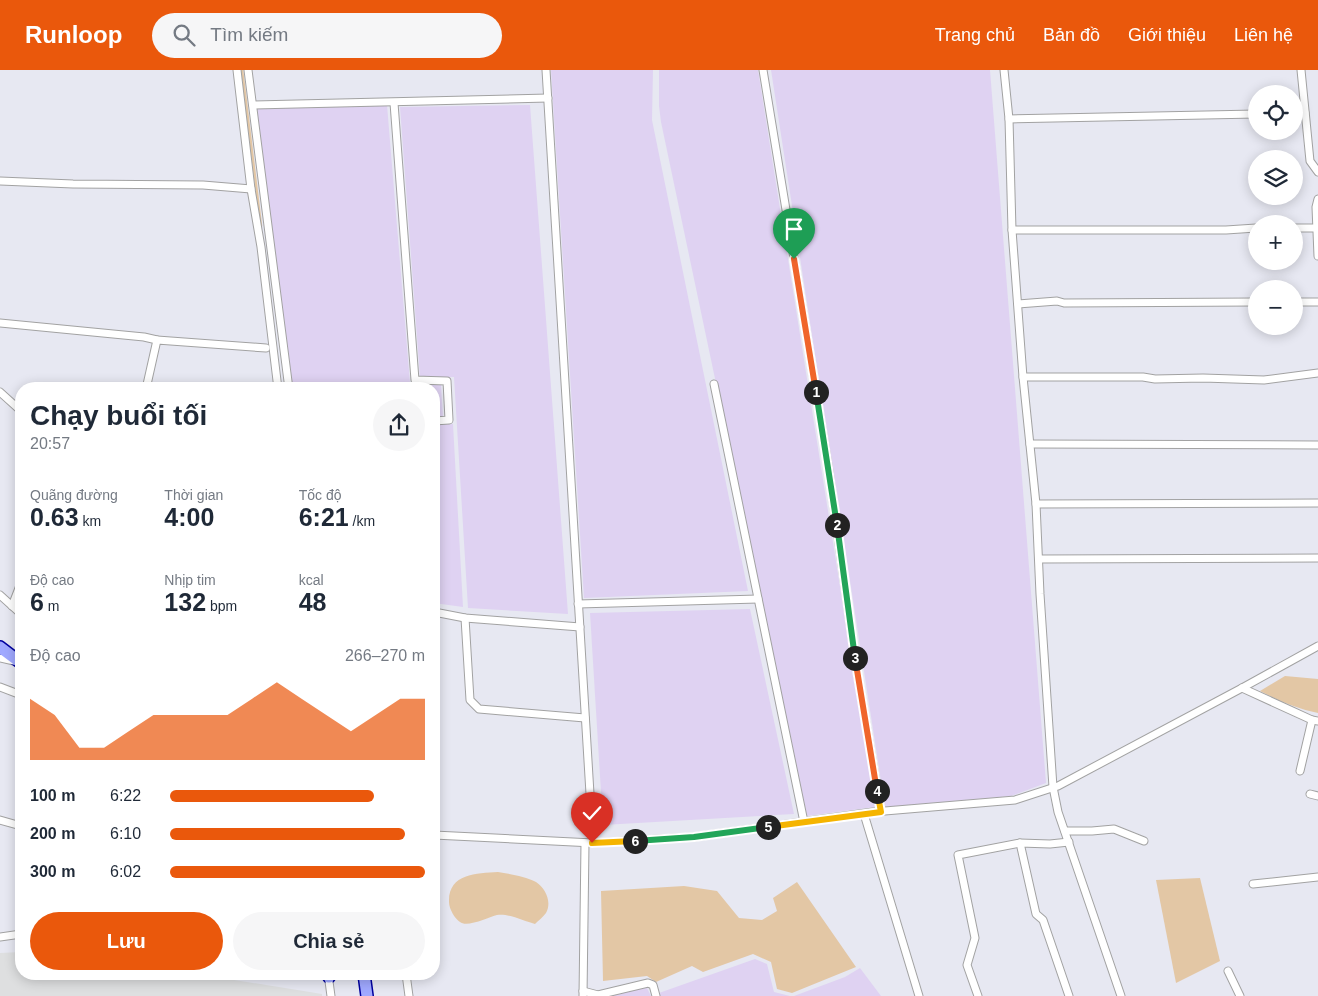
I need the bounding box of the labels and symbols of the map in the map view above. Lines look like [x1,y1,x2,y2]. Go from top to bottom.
pin [773,208,815,259]
pin: 1 [804,380,828,404]
pin: 2 [824,512,850,538]
pin: 3 [842,646,868,670]
pin: 4 [864,778,890,804]
pin [571,792,613,843]
pin: 5 [756,814,780,840]
pin: 6 [622,828,648,854]

